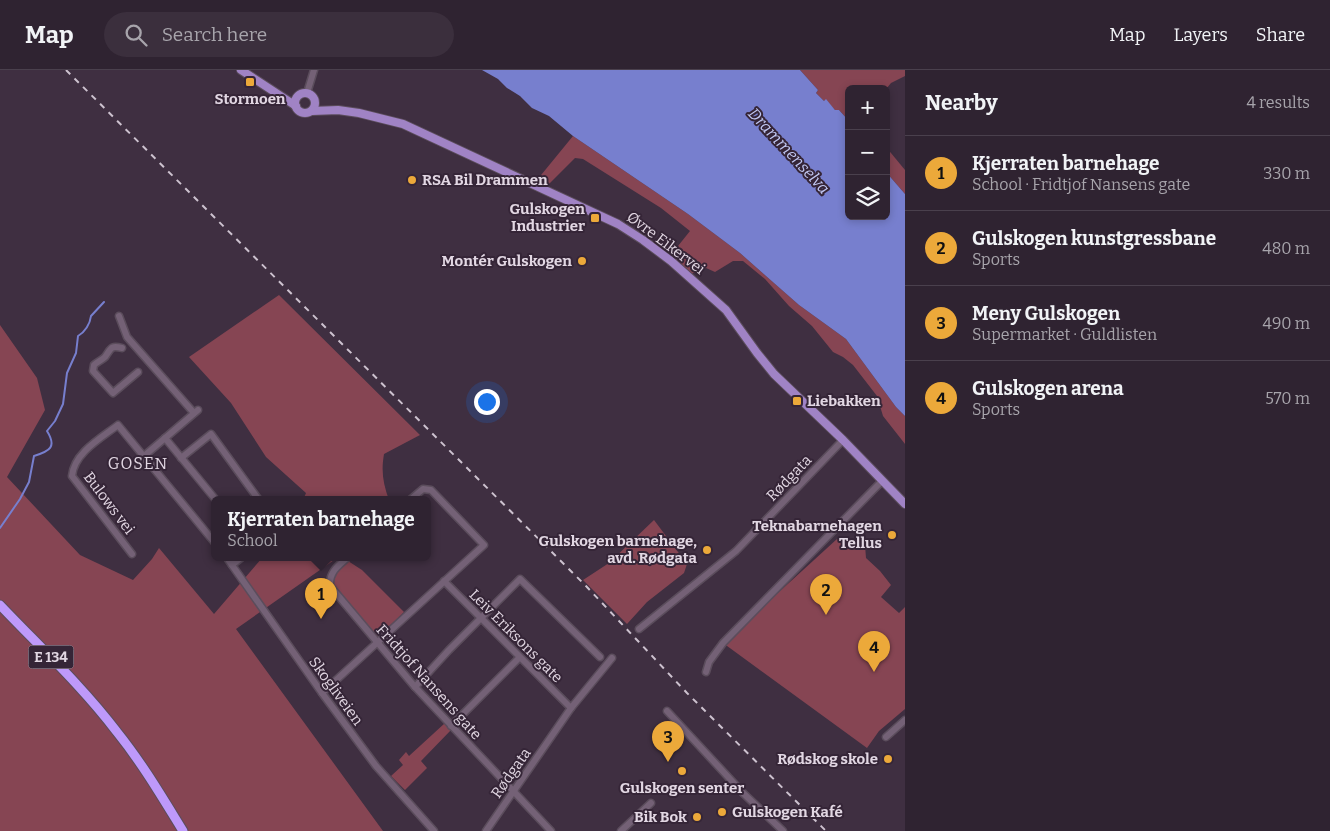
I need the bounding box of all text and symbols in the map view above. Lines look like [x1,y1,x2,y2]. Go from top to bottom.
search box [104,12,454,57]
text: Map [25,21,74,49]
icon: search [122,21,150,49]
text: Search here [162,23,267,46]
text: Map [1109,24,1145,46]
text: Layers [1173,24,1228,46]
text: Share [1256,24,1305,46]
marker: Stormoen [244,76,256,88]
map controls [845,85,890,220]
button: + [845,85,890,130]
place label: Stormoen [214,90,286,108]
text: Nearby [925,90,998,116]
text: 4 results [1247,93,1310,112]
water label: Drammenselva [744,104,834,198]
button: − [845,130,890,175]
text: Kjerraten barnehage [972,152,1159,175]
text: 1 [938,164,944,183]
text: 330 m [1263,164,1310,183]
place label: RSA Bil Drammen [422,171,548,189]
marker: RSA Bil Drammen [406,174,418,186]
button: layers [845,175,890,220]
text: School · Fridtjof Nansens gate [972,175,1190,194]
place label: Gulskogen Industrier [509,200,585,235]
street label: Øvre Eikervei [623,208,709,279]
marker: Gulskogen Industrier [589,212,601,224]
text: Gulskogen kunstgressbane [972,227,1216,250]
text: 2 [936,239,946,258]
text: 480 m [1262,239,1310,258]
text: Sports [972,250,1020,269]
place label: Montér Gulskogen [442,252,572,270]
marker: Montér Gulskogen [576,255,588,267]
text: Meny Gulskogen [972,302,1120,325]
text: 3 [936,314,946,333]
text: 490 m [1263,314,1310,333]
text: Supermarket · Guldlisten [972,325,1157,344]
text: Gulskogen arena [972,377,1124,400]
your location [474,389,500,415]
text: 4 [936,389,946,408]
text: 570 m [1265,389,1310,408]
place label: Liebakken [807,392,881,410]
marker: Liebakken [791,395,803,407]
text: Sports [972,400,1020,419]
street label: Rødgata [763,451,815,505]
district label: GOSEN [108,454,168,473]
street label: Bulows vei [80,468,139,538]
popup [211,496,431,561]
text: Kjerraten barnehage [227,508,415,531]
place label: Teknabarnehagen Tellus [752,517,882,552]
marker: Teknabarnehagen Tellus [886,529,898,541]
text: School [227,531,278,550]
place label: Gulskogen barnehage, avd. Rødgata [539,532,698,567]
marker: Gulskogen barnehage, avd. Rødgata [701,544,713,556]
pin: 2 [810,574,842,615]
pin: 1 [305,578,337,619]
street label: Leiv Eriksons gate [465,585,567,687]
street label: Fridtjof Nansens gate [373,621,485,743]
pin: 4 [858,631,890,672]
road number: E 134 [28,646,74,668]
street label: Skogliveien [305,653,367,729]
pin: 3 [652,721,684,762]
street label: Rødgata [487,744,535,802]
place label: Rødskog skole [777,750,878,768]
marker: Rødskog skole [882,753,894,765]
marker: Gulskogen senter [676,765,688,777]
place label: Gulskogen senter [620,779,744,797]
place label: Gulskogen Kafé [732,803,843,821]
marker: Gulskogen Kafé [716,806,728,818]
place label: Bik Bok [634,808,687,826]
marker: Bik Bok [691,811,703,823]

